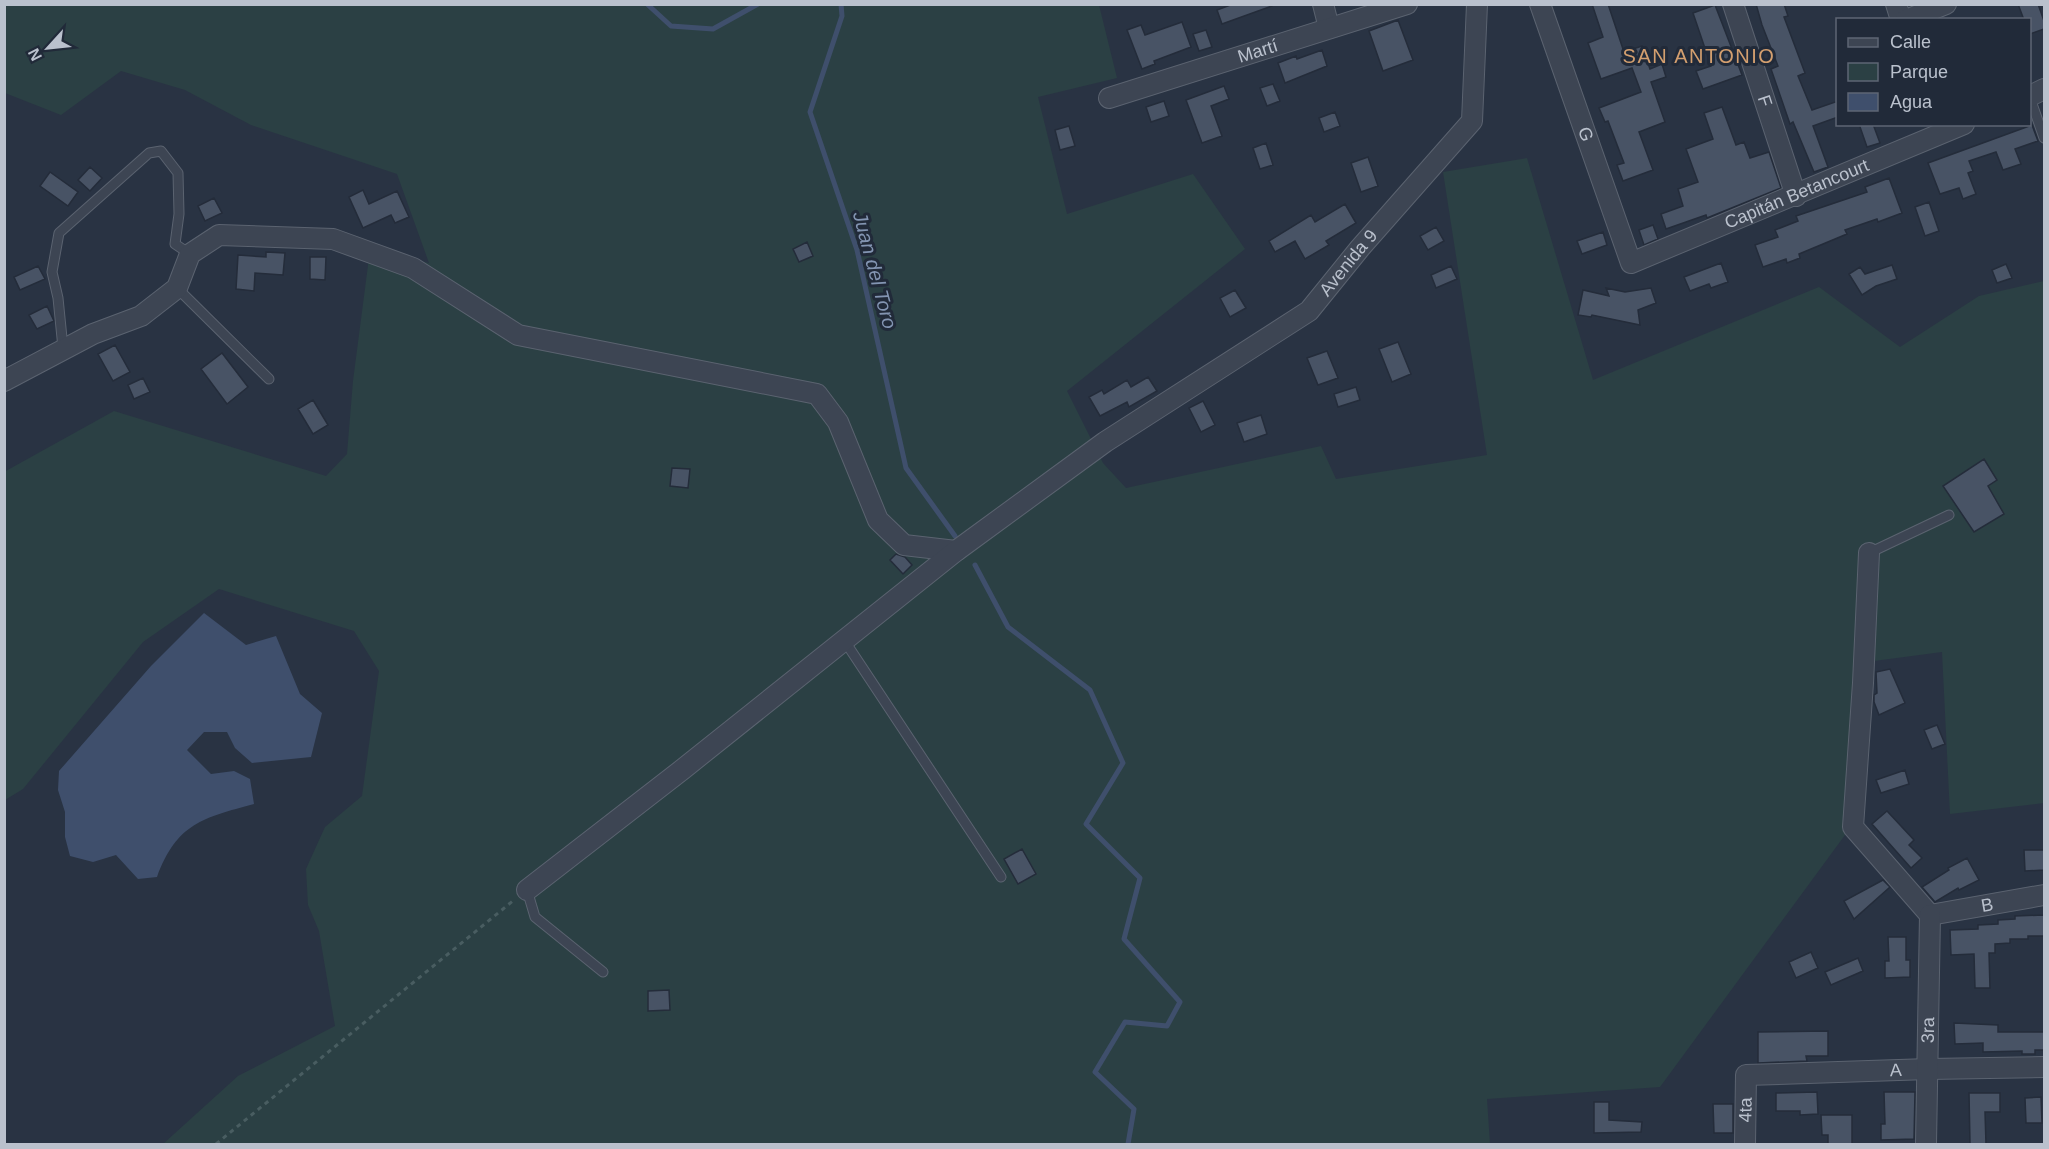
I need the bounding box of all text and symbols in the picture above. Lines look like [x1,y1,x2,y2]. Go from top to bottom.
north arrow [18,18,78,78]
legend [1836,18,2031,126]
text: Calle [1890,32,1931,52]
street label: Martí [1235,35,1280,67]
district label: SAN ANTONIO [1623,45,1775,67]
text: N [25,46,45,64]
text: Parque [1890,62,1948,82]
text: Agua [1890,92,1933,112]
street label: F [1754,93,1776,109]
street label: G [1574,124,1598,144]
street label: Capitán Betancourt [1722,155,1872,233]
water label: Juan del Toro [849,208,901,331]
street label: Avenida 9 [1315,226,1381,300]
street label: B [1979,894,1995,916]
street label: 3ra [1918,1016,1938,1043]
street label: A [1890,1060,1902,1080]
street label: 4ta [1735,1096,1756,1123]

